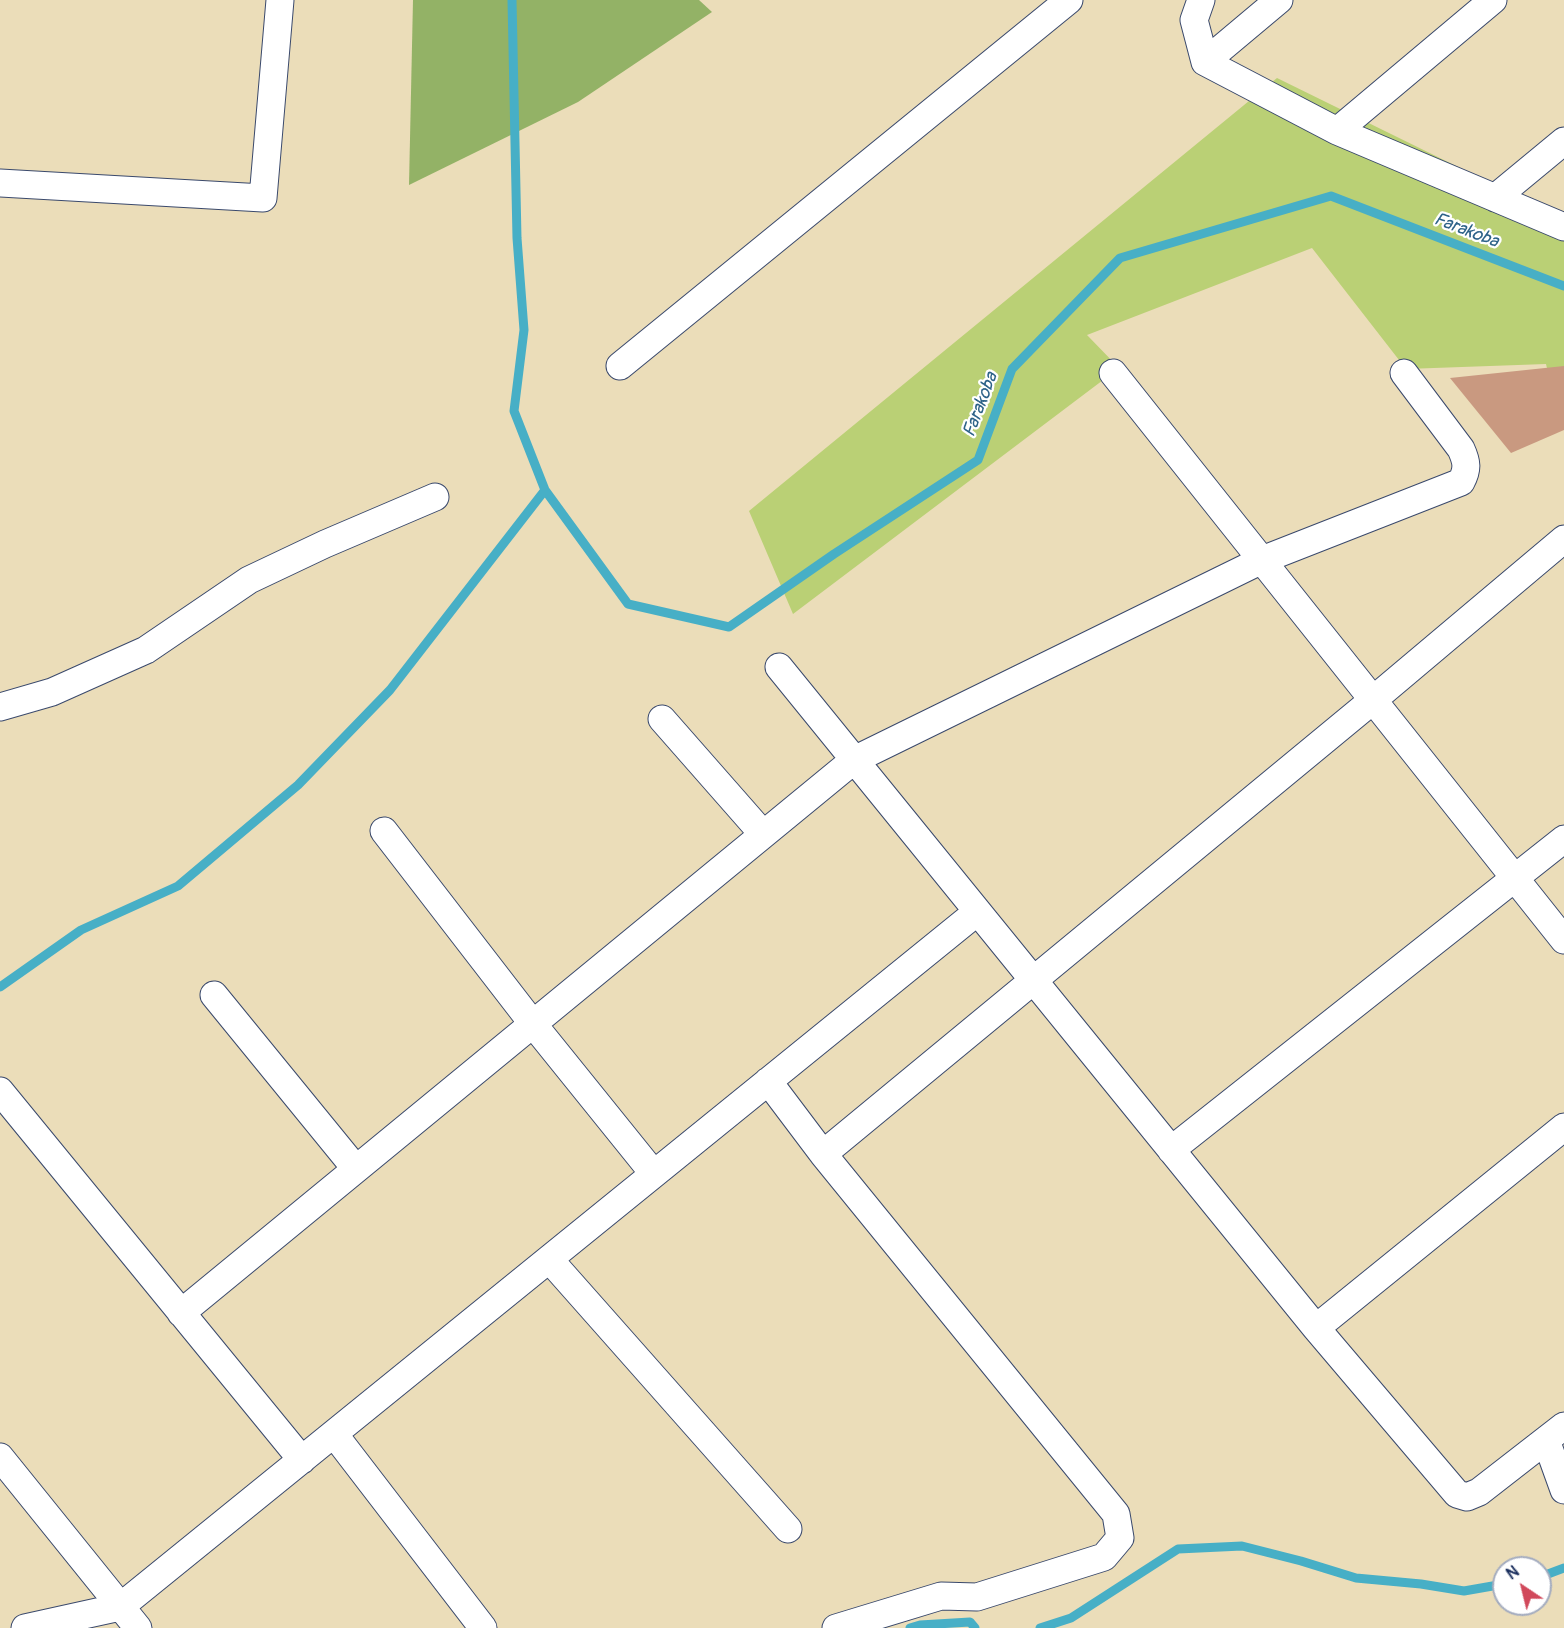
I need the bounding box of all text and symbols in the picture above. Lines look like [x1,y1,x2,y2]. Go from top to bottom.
water label: Farakoba [1431,209,1501,253]
water label: Farakoba [959,370,1003,440]
north arrow [1492,1556,1552,1616]
text: N [1503,1562,1523,1584]

